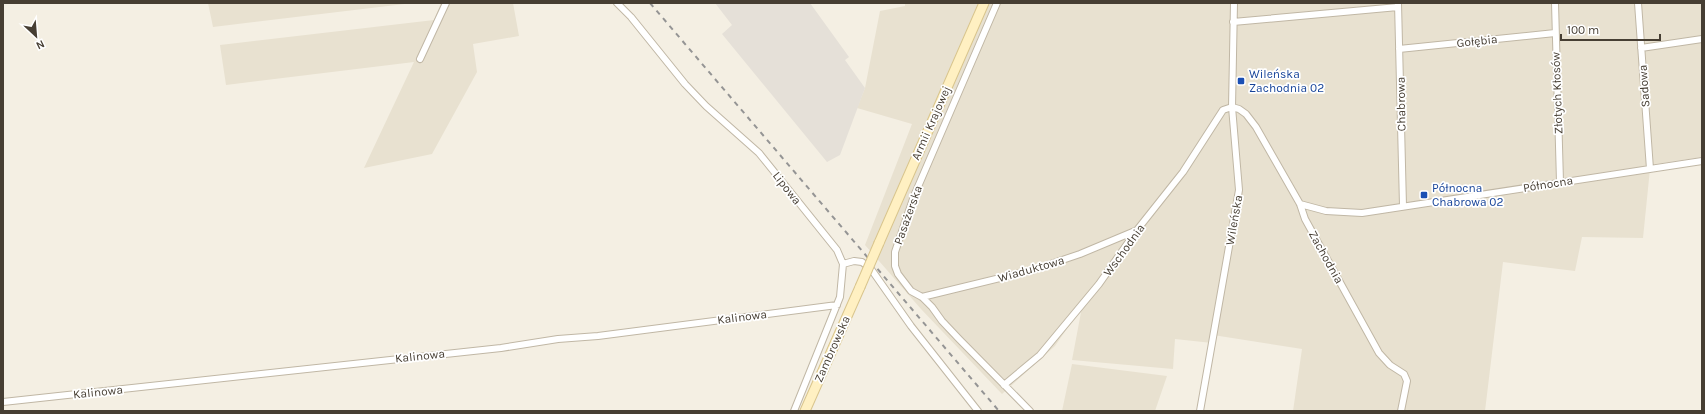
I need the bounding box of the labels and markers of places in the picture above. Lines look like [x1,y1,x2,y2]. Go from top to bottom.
place label: Wileńska Zachodnia 02 [1249,67,1324,95]
marker: Wileńska Zachodnia 02 [1236,76,1246,86]
place label: Północna Chabrowa 02 [1432,181,1503,209]
marker: Północna Chabrowa 02 [1419,190,1429,200]

